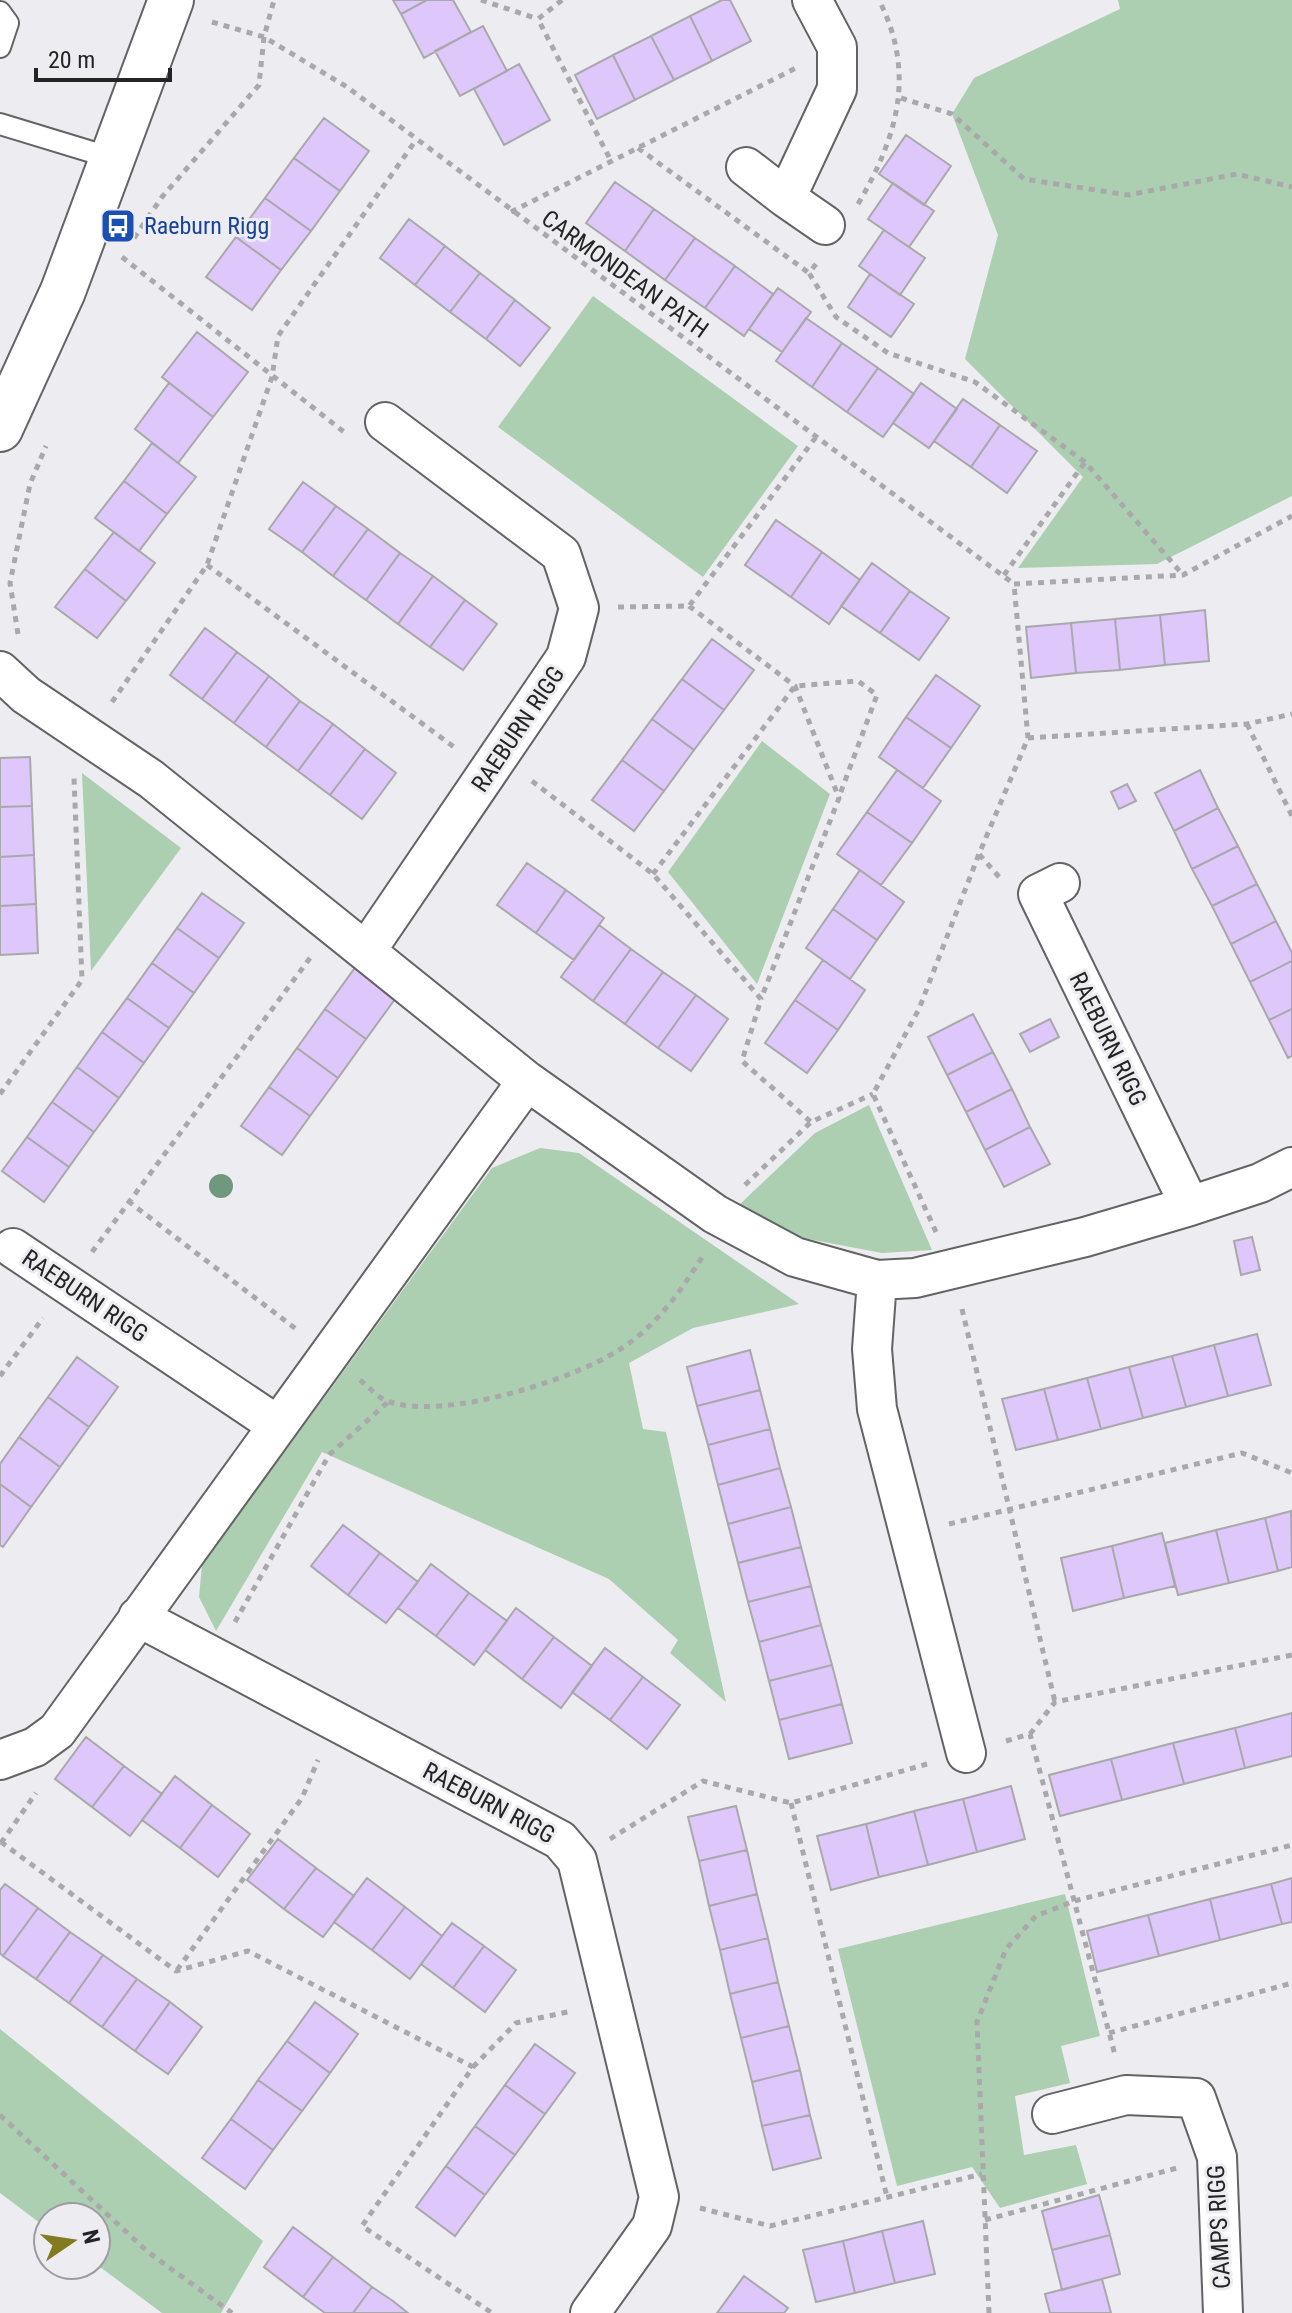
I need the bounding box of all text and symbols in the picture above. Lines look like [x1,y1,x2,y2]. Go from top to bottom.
scale bar [36,32,170,82]
text: 20 m [48,46,95,74]
street label: CARMONDEAN PATH [536,204,714,344]
bus stop icon: Raeburn Rigg [99,207,137,245]
place label: Raeburn Rigg [144,212,269,240]
street label: RAEBURN RIGG [466,661,570,797]
street label: RAEBURN RIGG [1064,968,1152,1110]
street label: RAEBURN RIGG [17,1244,153,1348]
street label: RAEBURN RIGG [418,1757,560,1849]
street label: CAMPS RIGG [1202,2164,1236,2290]
north arrow [32,2201,112,2281]
text: N [77,2227,105,2246]

